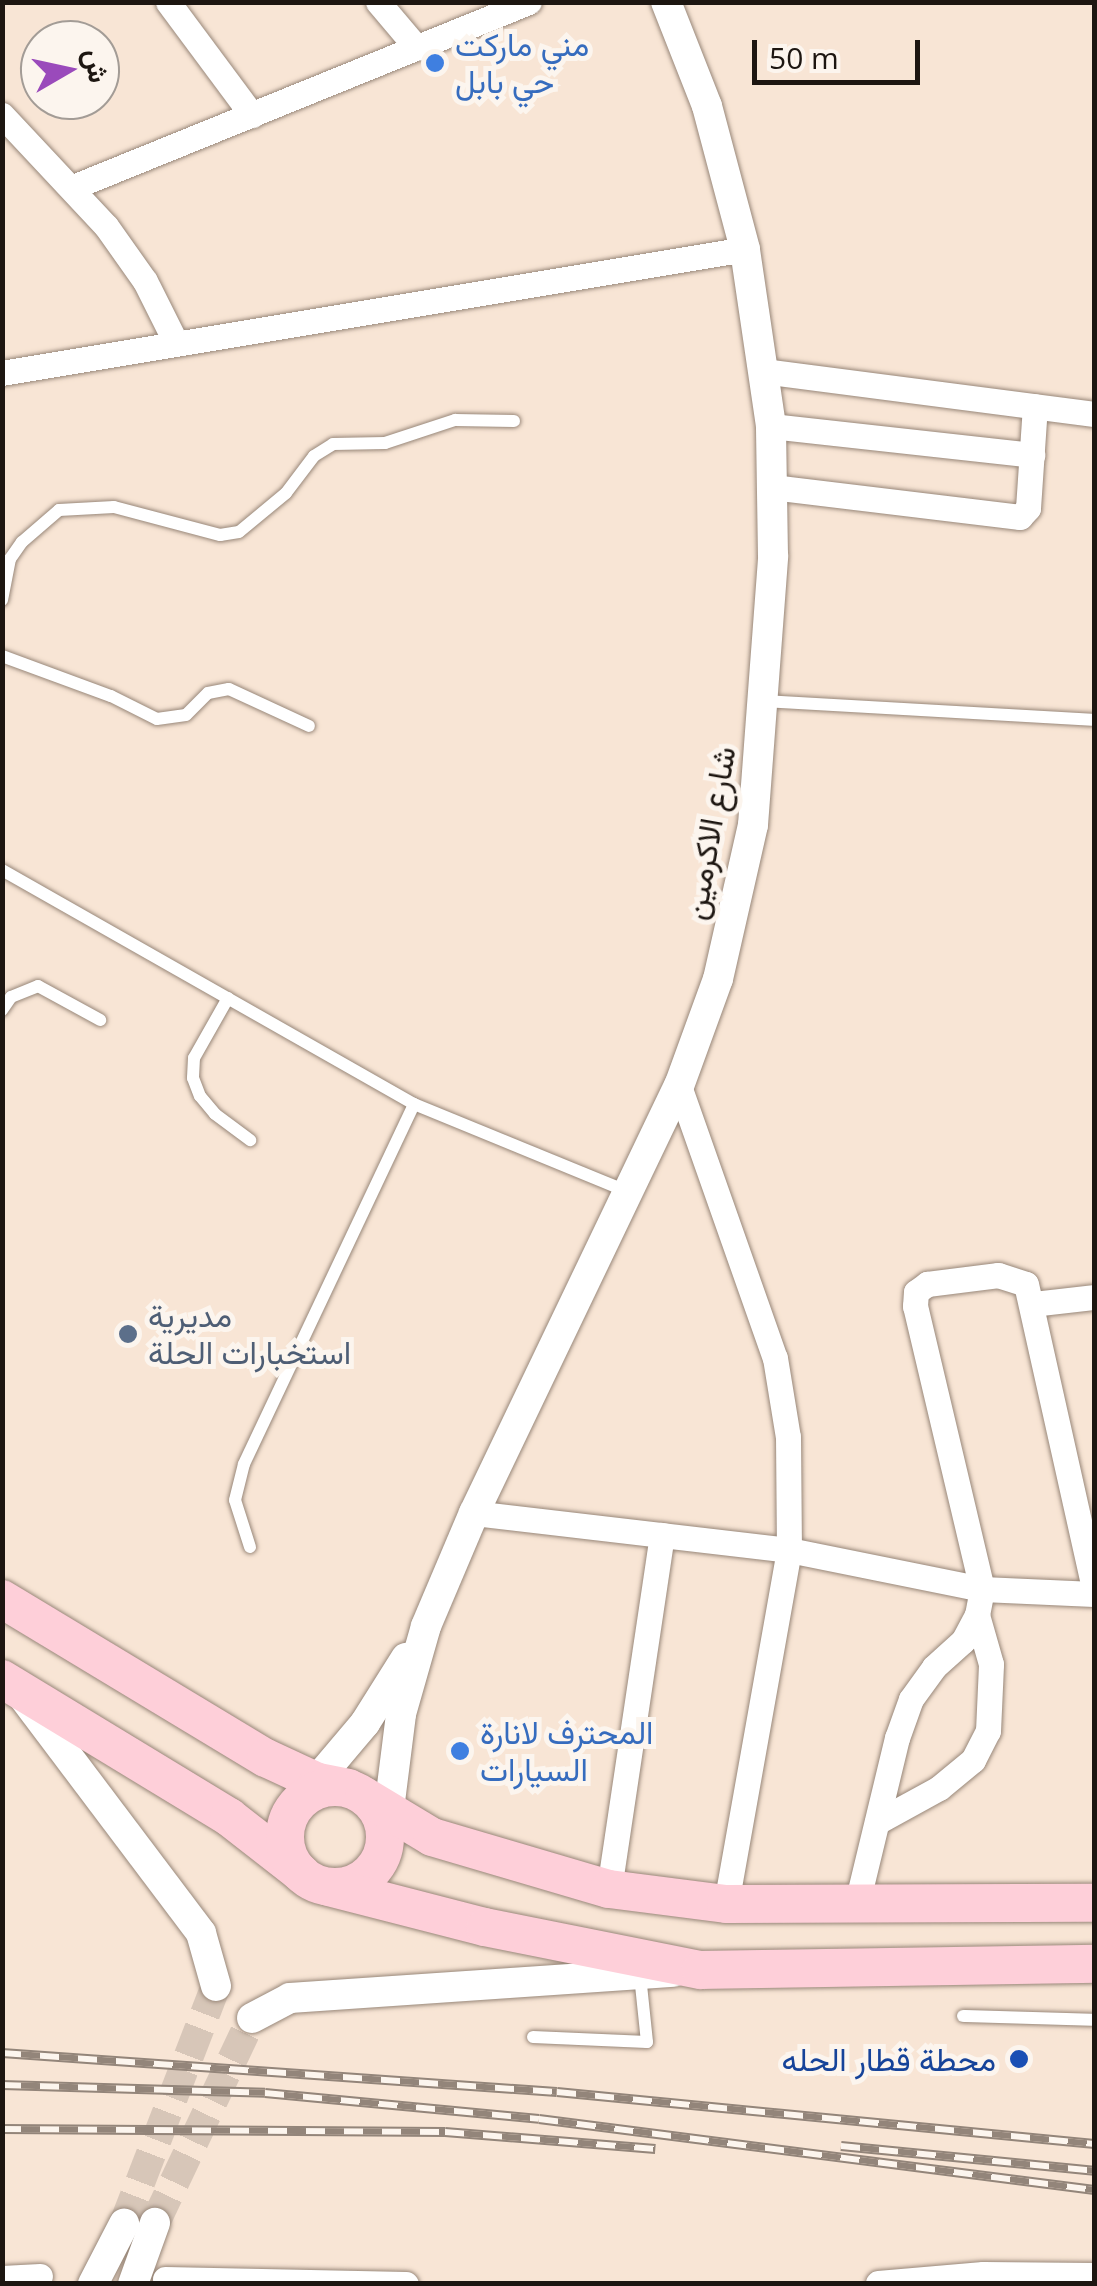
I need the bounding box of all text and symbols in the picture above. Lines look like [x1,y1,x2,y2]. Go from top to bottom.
north arrow [20,20,120,120]
scale bar [757,20,924,82]
place label: مني ماركت حي بابل [455,26,589,101]
text: 50 m [769,37,839,78]
text: ش [76,46,119,85]
marker: مني ماركت حي بابل [424,52,446,74]
street label: شارع الاكرمين [675,743,743,923]
place label: مديرية استخبارات الحلة [148,1297,351,1372]
marker: مديرية استخبارات الحلة [117,1323,139,1345]
place label: المحترف لانارة السيارات [480,1714,654,1789]
marker: المحترف لانارة السيارات [449,1740,471,1762]
place label: محطة قطار الحله [782,2040,996,2078]
marker: محطة قطار الحله [1006,2046,1032,2072]

